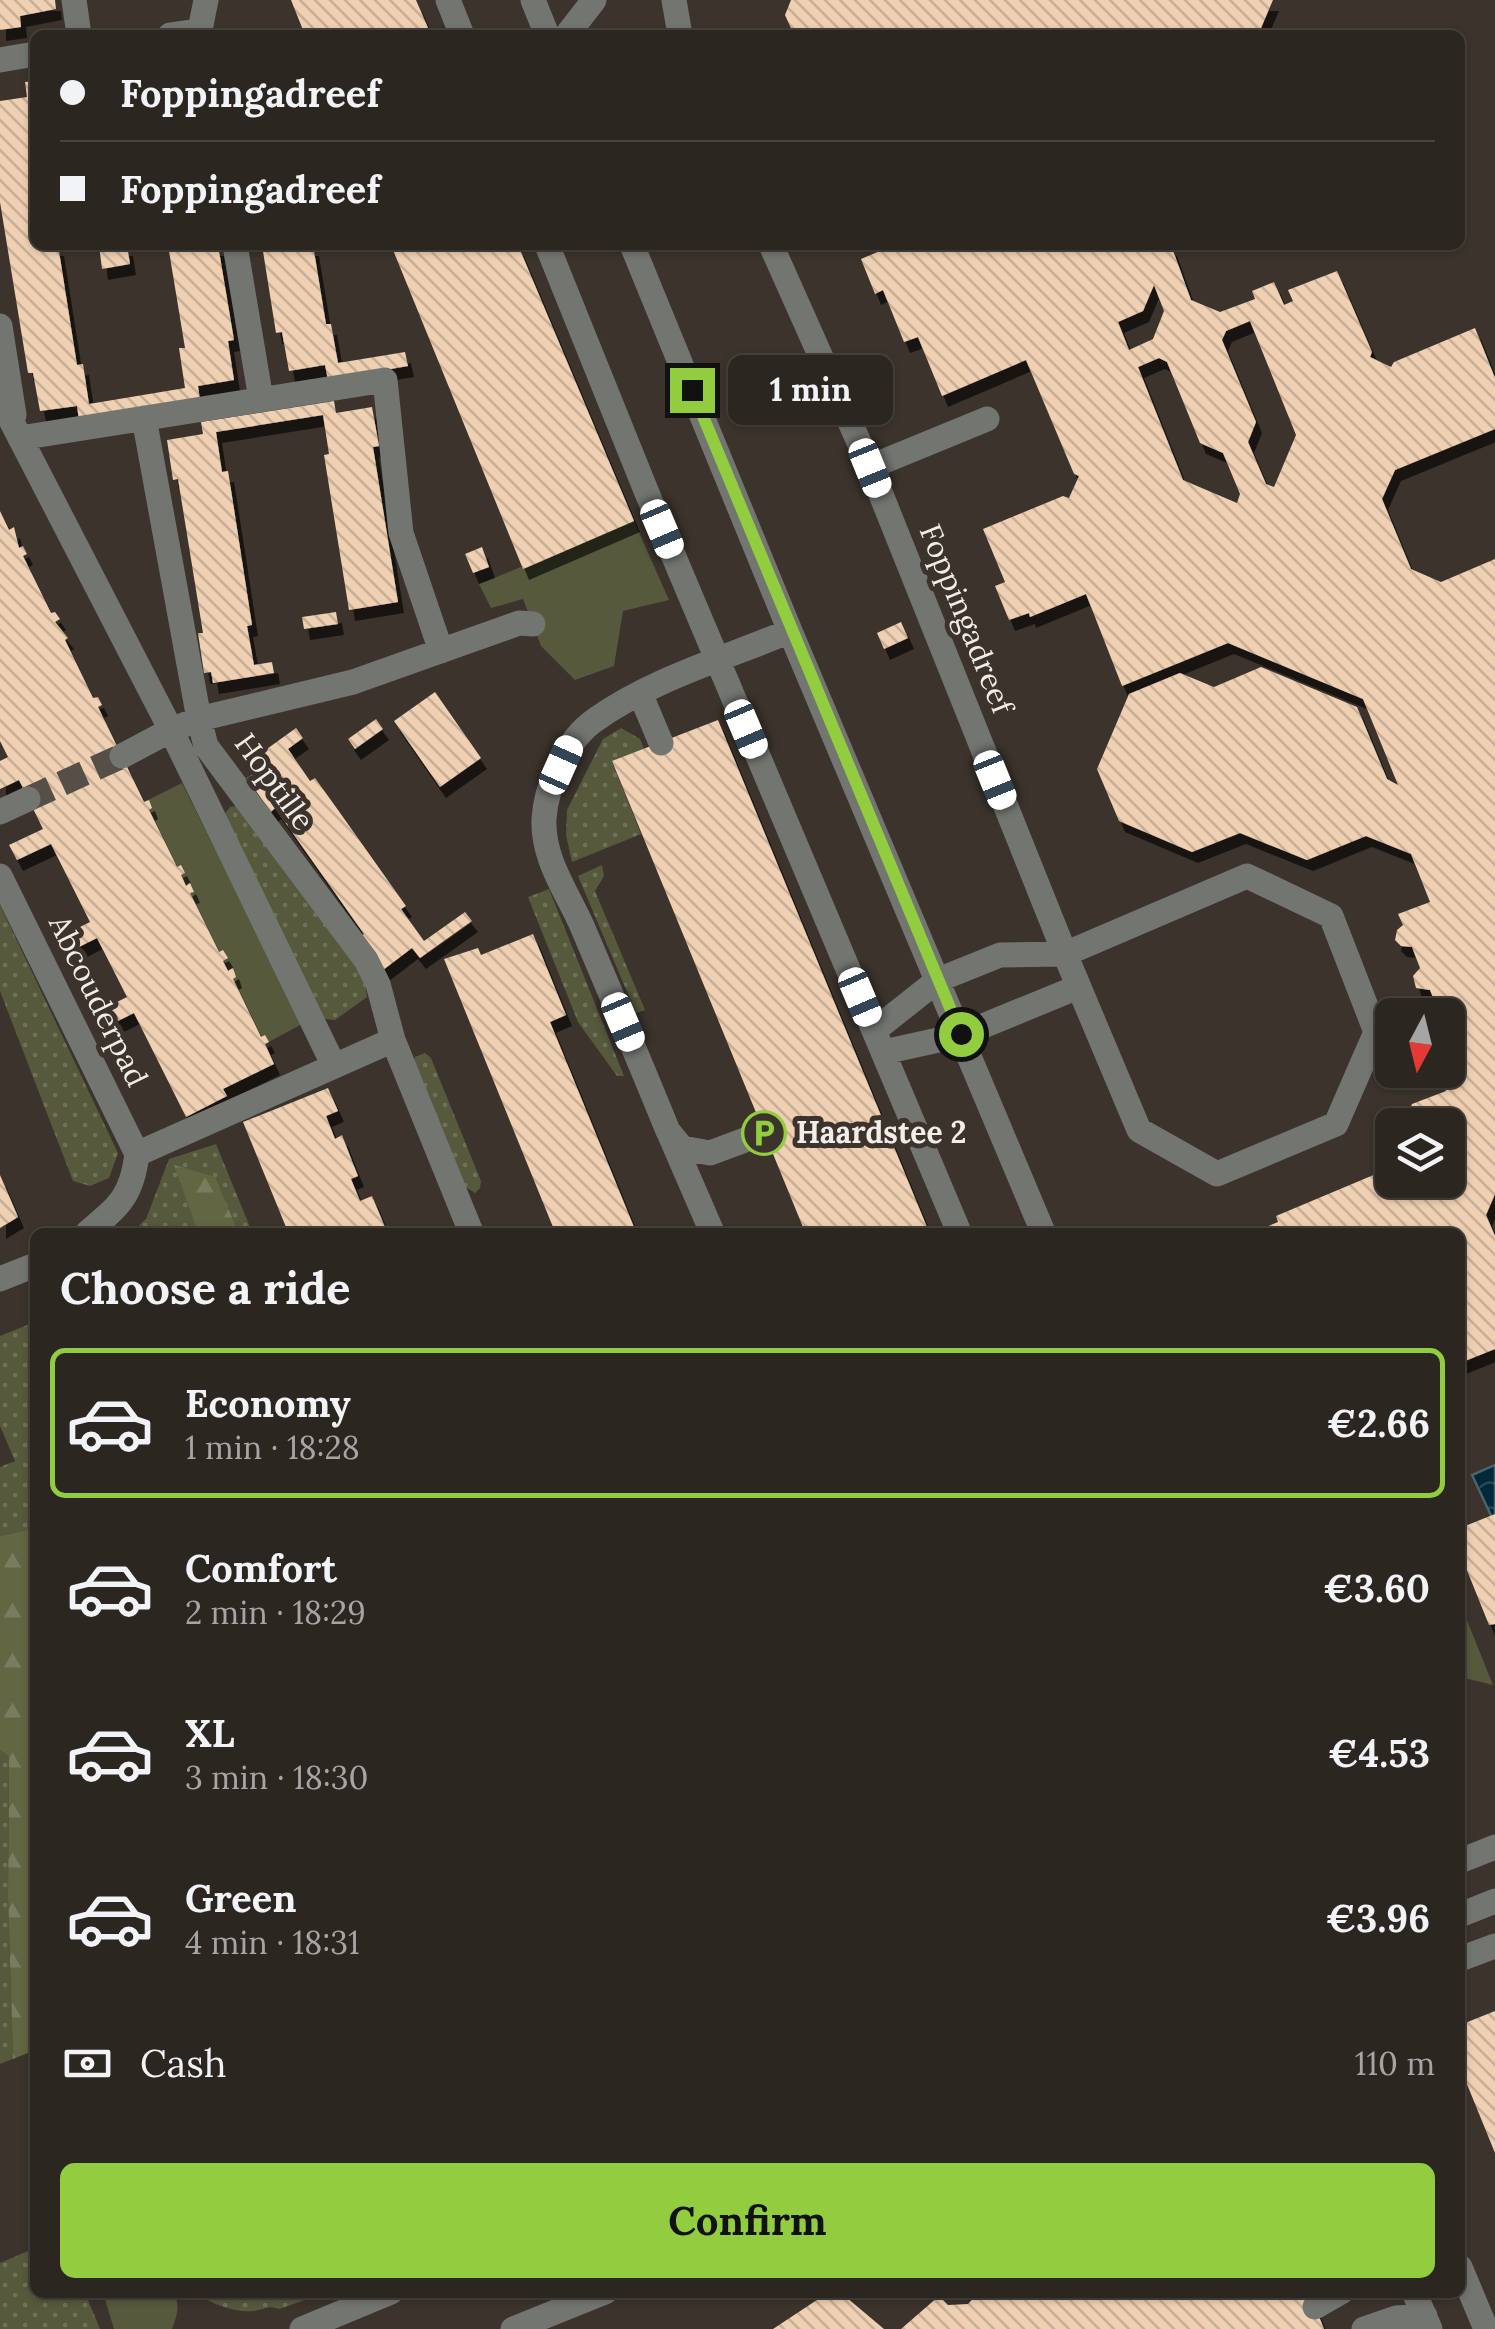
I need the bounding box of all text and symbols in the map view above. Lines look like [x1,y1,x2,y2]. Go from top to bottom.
text: Foppingadreef [120,69,380,117]
text: Foppingadreef [120,165,380,213]
callout: 1 min [727,355,892,425]
route end [670,368,715,413]
text: 1 min [770,369,851,410]
car [845,435,895,501]
car [636,496,688,562]
street label: Foppingadreef [911,518,1023,721]
car [720,696,772,762]
street label: Hoptille [227,725,323,837]
car [535,731,587,799]
car [970,747,1020,813]
street label: Abcouderpad [41,908,157,1093]
car [834,964,886,1030]
car [597,989,649,1055]
north arrow [1375,998,1465,1088]
map controls [1375,998,1465,1198]
route start [939,1012,984,1057]
button: layers [1375,1108,1465,1198]
parking icon: Haardstee 2 [741,1110,787,1156]
place label: Haardstee 2 [796,1113,966,1151]
text: Choose a ride [60,1259,350,1316]
icon: car [65,1378,155,1468]
text: Economy [185,1379,351,1427]
text: €2.66 [1326,1399,1430,1447]
text: 1 min · 18:28 [185,1427,360,1468]
icon: car [65,1543,155,1633]
text: Comfort [185,1544,337,1592]
text: €3.60 [1323,1564,1430,1612]
text: 2 min · 18:29 [185,1592,366,1633]
icon: car [65,1708,155,1798]
text: XL [185,1709,235,1757]
text: €4.53 [1328,1729,1430,1777]
text: 3 min · 18:30 [185,1757,368,1798]
icon: car [65,1873,155,1963]
text: Green [185,1874,297,1922]
text: €3.96 [1325,1894,1430,1942]
text: 4 min · 18:31 [185,1922,360,1963]
icon: cash [60,2036,115,2091]
text: Cash [140,2039,227,2087]
text: 110 m [1355,2043,1435,2084]
button: Confirm [60,2163,1435,2278]

